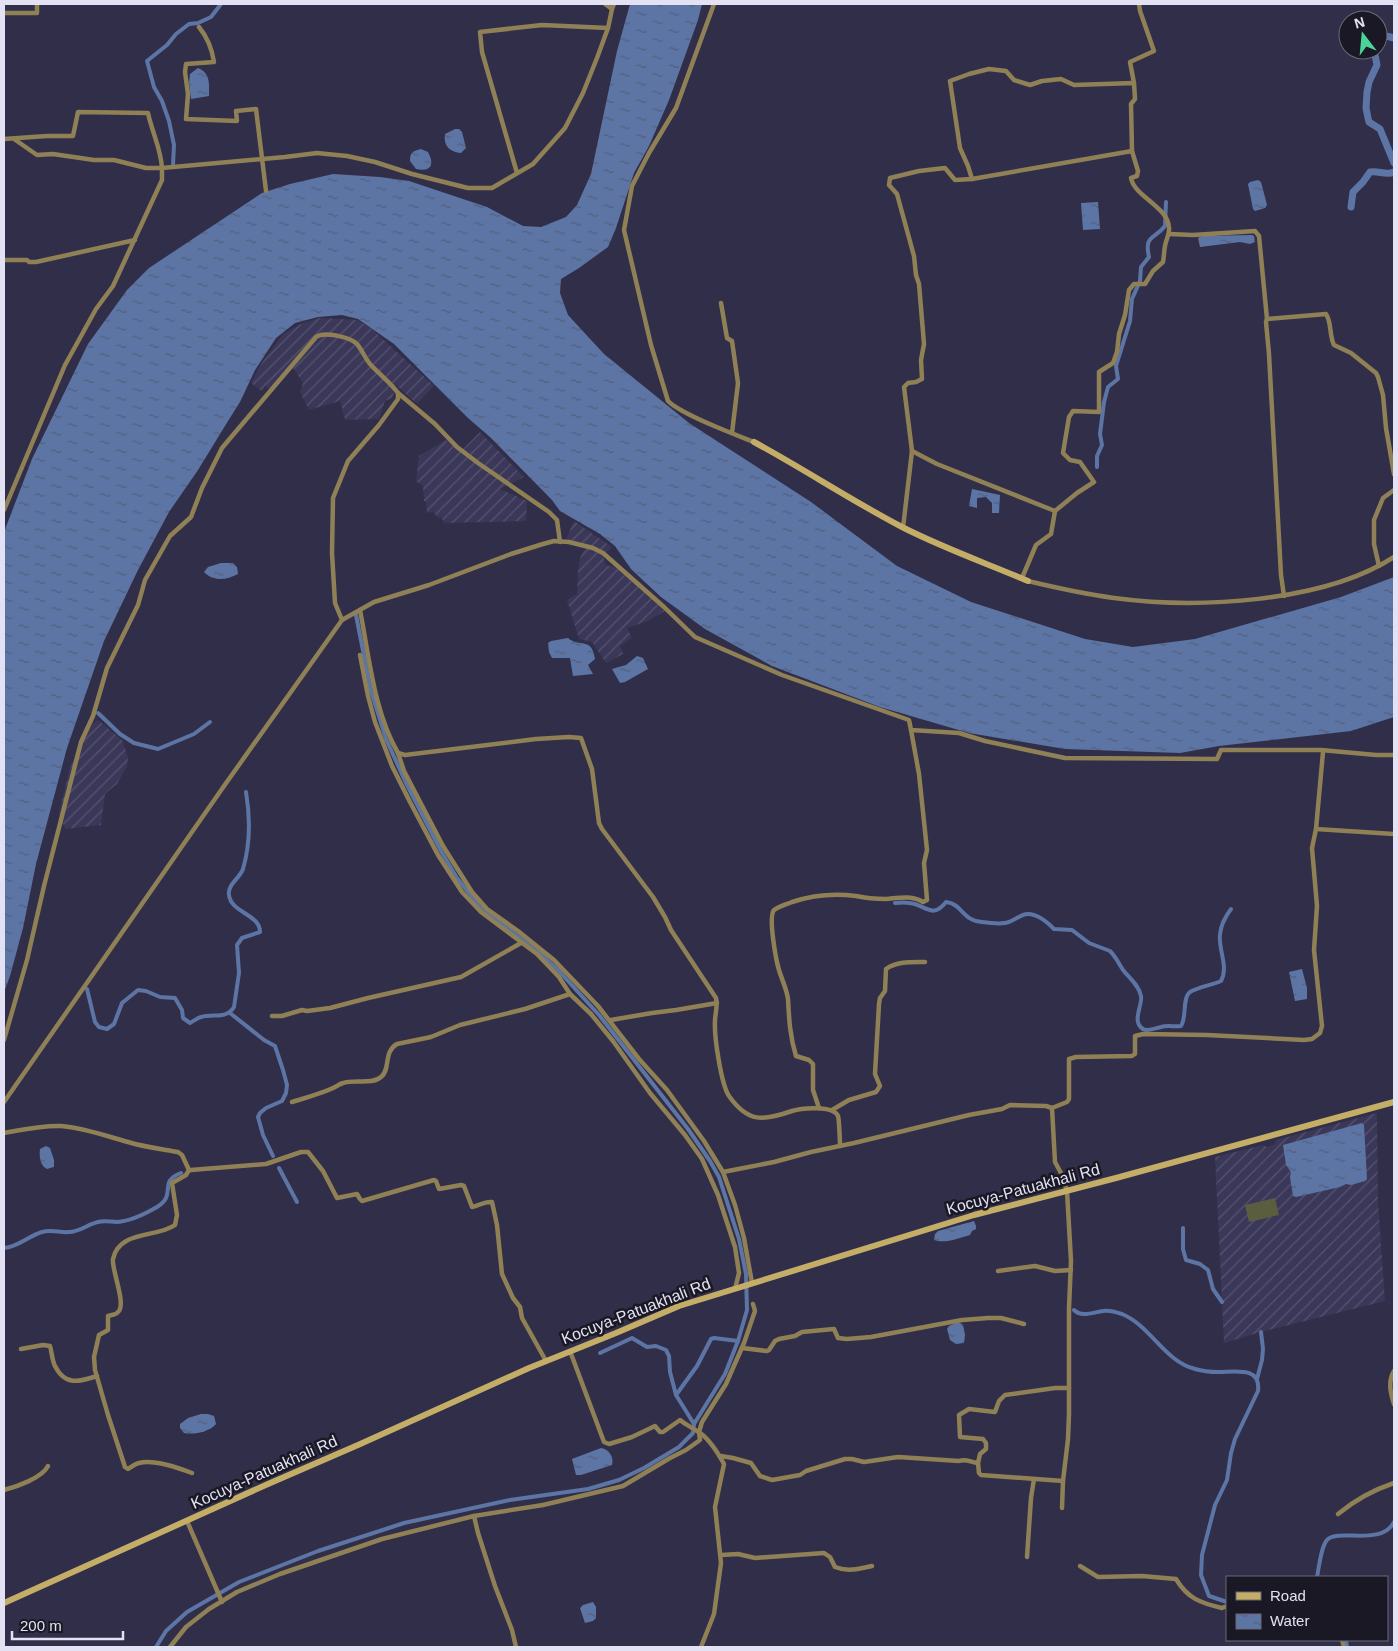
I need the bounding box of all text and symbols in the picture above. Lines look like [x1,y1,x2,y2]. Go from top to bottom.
north arrow [1338,10,1388,60]
text: N [1352,13,1366,32]
street label: Kocuya-Patuakhali Rd [944,1160,1102,1218]
street label: Kocuya-Patuakhali Rd [559,1275,713,1347]
street label: Kocuya-Patuakhali Rd [188,1432,340,1512]
legend [1226,1576,1388,1641]
text: Road [1270,1587,1306,1604]
scale bar [12,1608,124,1640]
text: Water [1270,1612,1309,1629]
text: 200 m [20,1617,62,1634]

